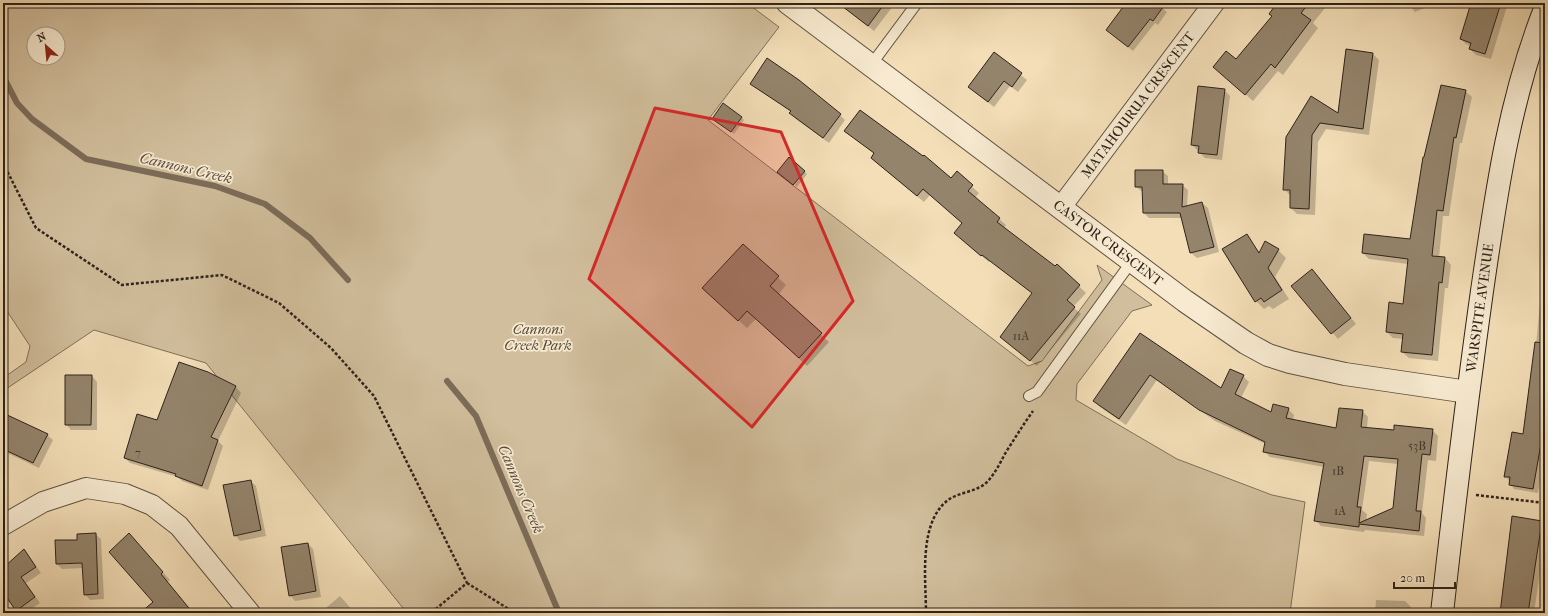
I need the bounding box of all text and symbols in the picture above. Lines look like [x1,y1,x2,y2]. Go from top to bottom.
north arrow [26,26,66,66]
street label: MATAHOURUA CRESCENT [1078,28,1199,181]
text: N [35,30,49,45]
water label: Cannons Creek [138,149,234,187]
street label: CASTOR CRESCENT [1050,196,1167,290]
street label: WARSPITE AVENUE [1462,242,1498,375]
park label: Cannons Creek Park [504,321,572,354]
house number: 11A [1013,329,1029,343]
house number: 53B [1408,439,1426,453]
water label: Cannons Creek [494,442,548,536]
house number: 7 [135,446,141,460]
house number: 1B [1332,464,1344,478]
house number: 1A [1334,504,1346,518]
scale bar [1394,564,1455,590]
text: 20 m [1400,571,1425,585]

